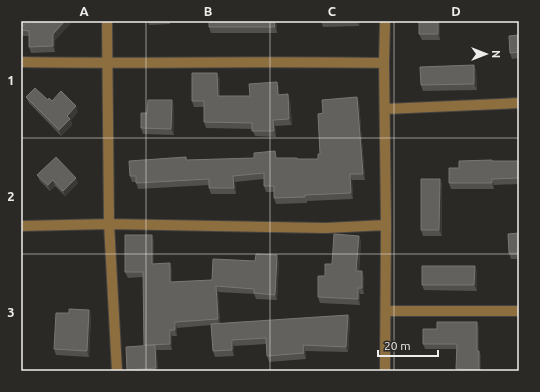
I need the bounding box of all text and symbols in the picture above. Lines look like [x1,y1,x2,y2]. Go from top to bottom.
text: A [79,4,89,18]
text: B [204,4,213,18]
text: C [328,4,337,18]
text: D [451,4,461,18]
north arrow [466,34,506,74]
text: N [490,50,502,58]
text: 1 [7,73,15,87]
text: 2 [7,189,15,203]
text: 3 [7,305,15,319]
scale bar [378,332,438,358]
text: 20 m [384,339,411,352]

